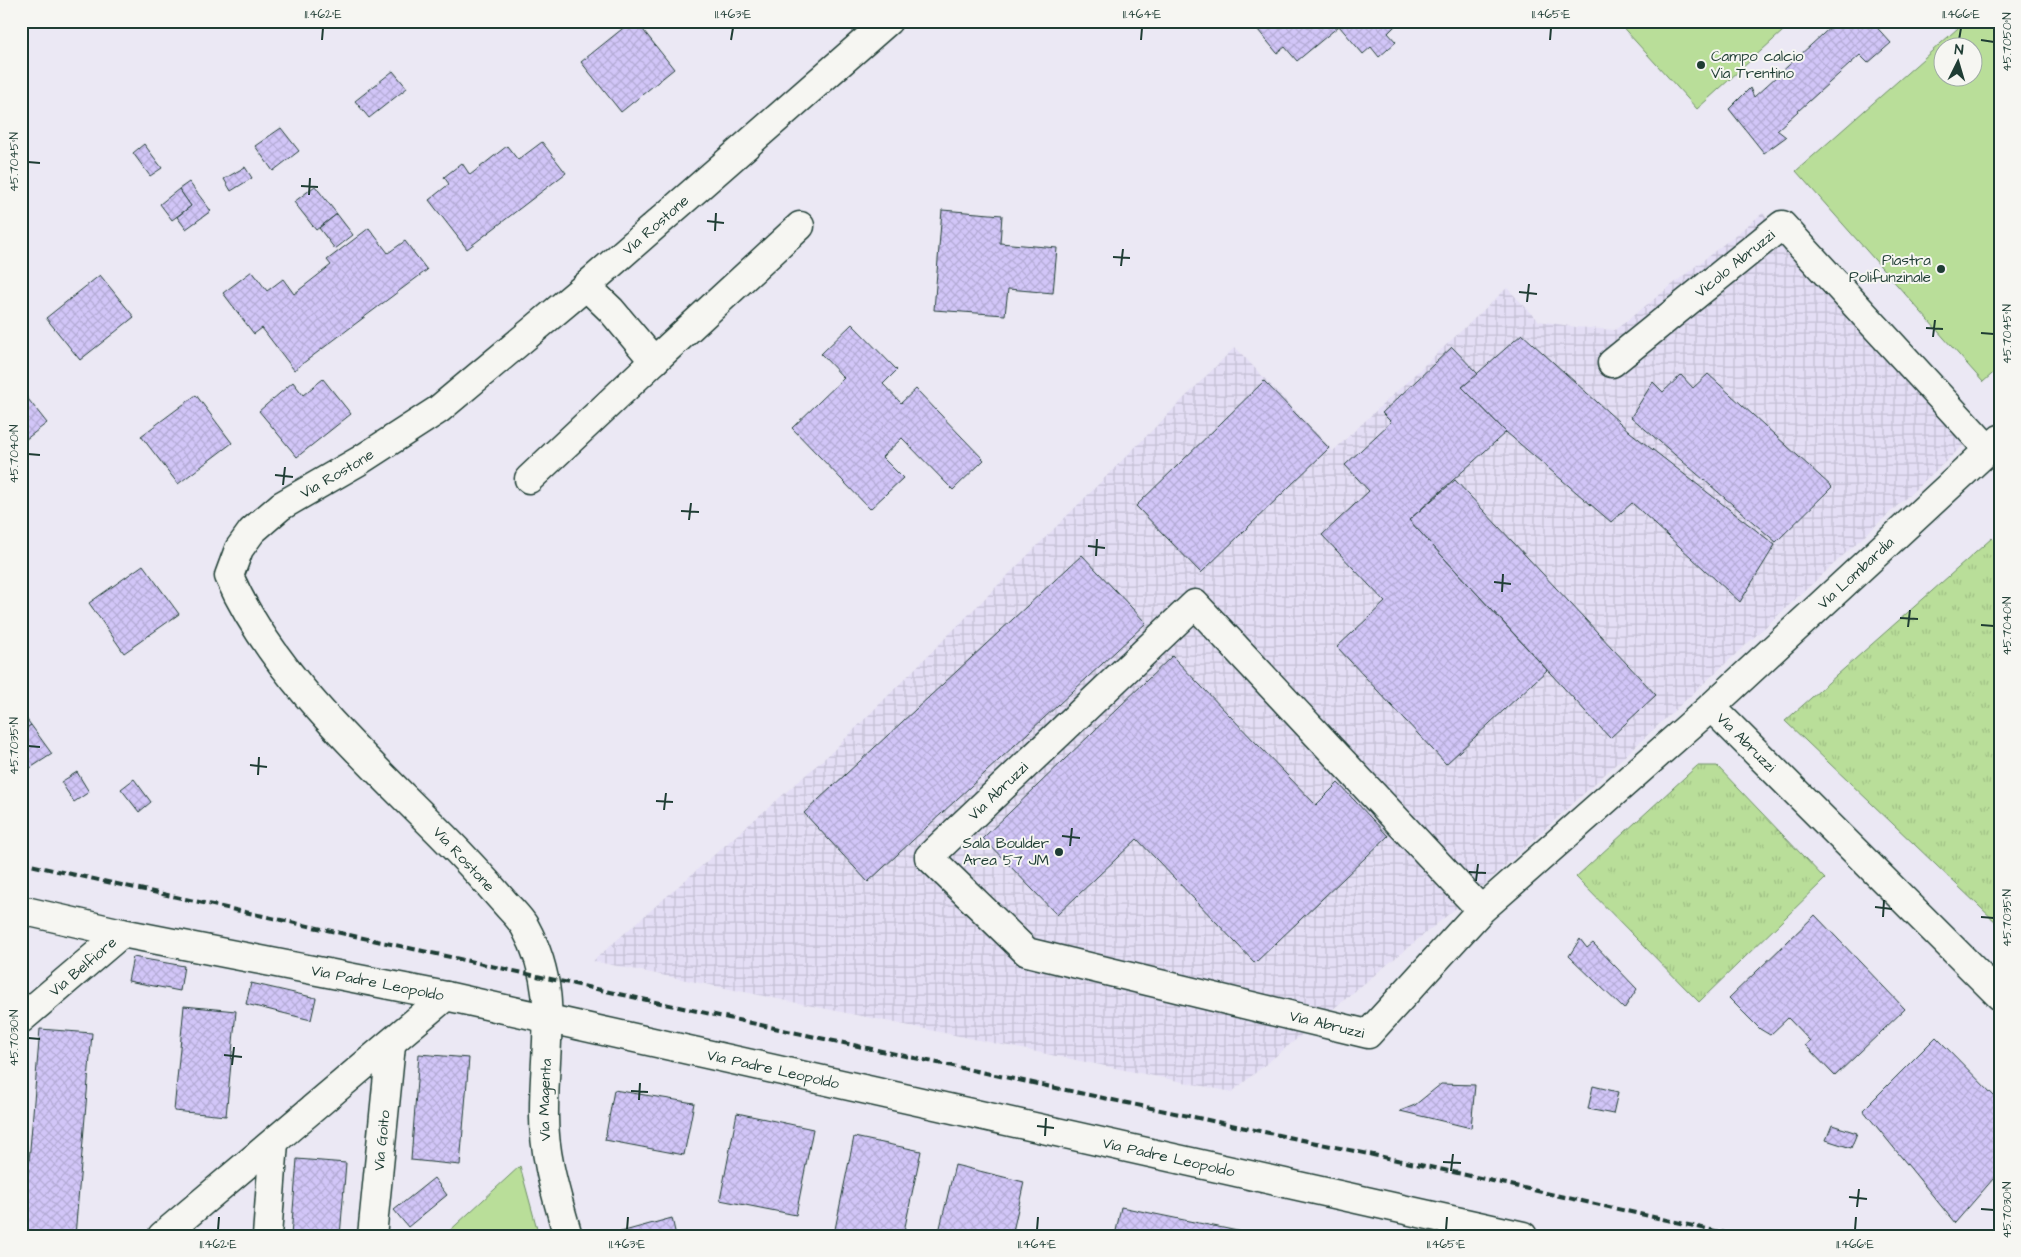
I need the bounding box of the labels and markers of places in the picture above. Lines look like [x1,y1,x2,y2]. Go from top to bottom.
place label: Campo calcio Via Trentino [1711,46,1804,84]
marker: Campo calcio Via Trentino [1695,59,1707,71]
place label: Piastra Polifunzinale [1849,250,1931,288]
marker: Piastra Polifunzinale [1935,263,1947,275]
place label: Sala Boulder Area 57 JM [963,833,1049,871]
marker: Sala Boulder Area 57 JM [1053,846,1065,858]

